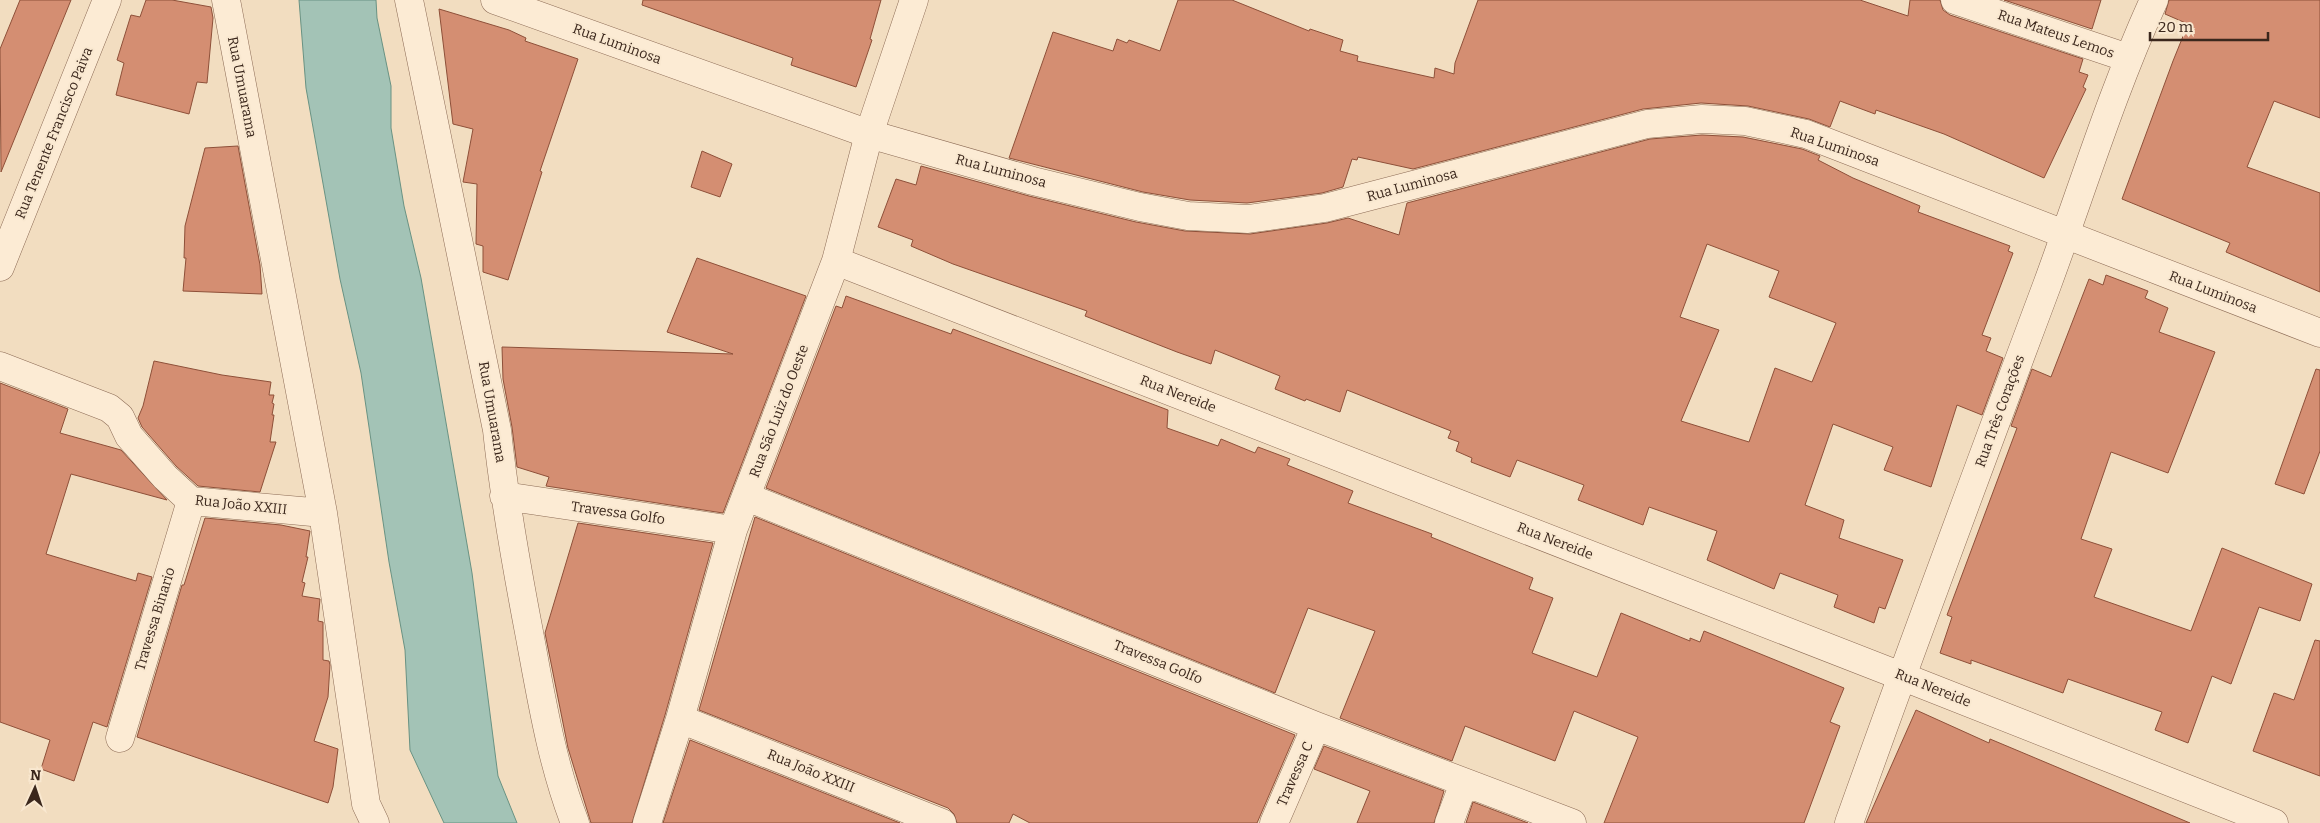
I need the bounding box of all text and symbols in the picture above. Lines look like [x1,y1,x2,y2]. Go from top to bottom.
street label: Rua Mateus Lemos [1996,6,2116,62]
scale bar [2150,10,2268,42]
text: 20 m [2158,18,2194,36]
street label: Rua Luminosa [570,20,664,68]
street label: Rua Umuarama [224,35,260,139]
street label: Rua Tenente Francisco Paiva [12,44,96,221]
street label: Rua Luminosa [1788,124,1882,170]
street label: Rua Luminosa [954,151,1048,191]
street label: Rua Luminosa [1365,165,1459,205]
street label: Rua Luminosa [2166,267,2260,317]
street label: Rua São Luiz do Oeste [746,342,812,480]
street label: Rua Três Corações [1972,352,2028,470]
street label: Rua Umuarama [475,360,509,464]
street label: Rua Nereide [1137,372,1219,416]
street label: Rua João XXIII [194,492,288,518]
street label: Travessa Golfo [570,498,666,528]
street label: Rua Nereide [1514,519,1596,563]
street label: Travessa Binario [131,565,179,673]
street label: Travessa Golfo [1111,636,1205,688]
street label: Rua Nereide [1893,665,1973,711]
street label: Travessa C [1273,739,1317,809]
street label: Rua João XXIII [765,746,857,796]
north arrow [10,763,60,813]
text: N [30,767,42,784]

